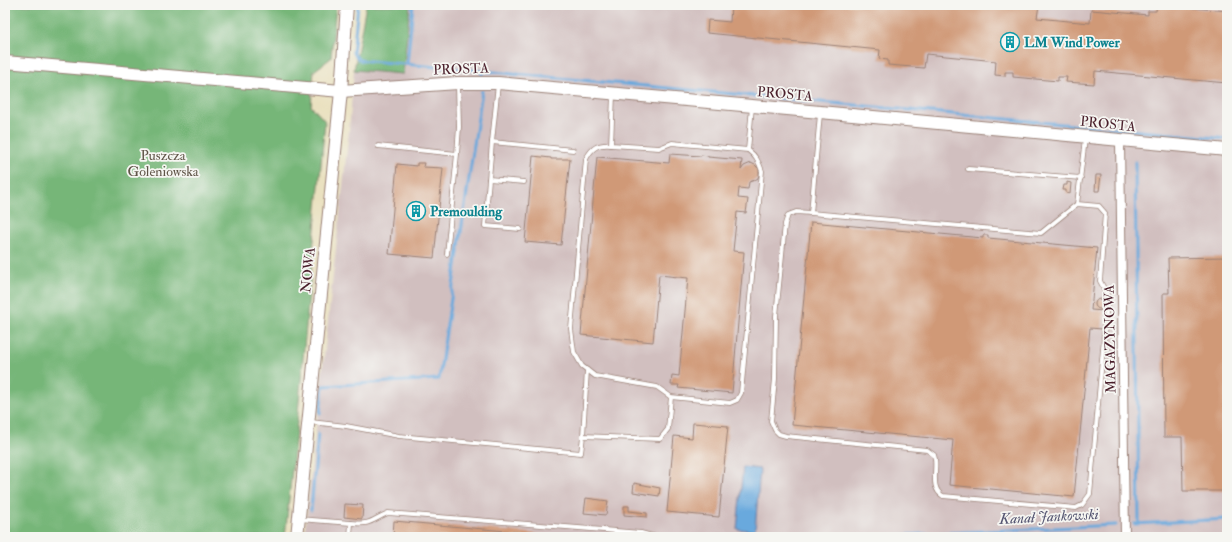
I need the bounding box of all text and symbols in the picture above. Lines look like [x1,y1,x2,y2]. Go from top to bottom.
building icon: LM Wind Power [999,31,1021,53]
place label: LM Wind Power [1024,34,1120,51]
street label: PROSTA [433,60,489,78]
street label: PROSTA [756,83,814,105]
street label: PROSTA [1079,113,1137,135]
park label: Puszcza Goleniowska [127,147,199,180]
building icon: Premoulding [405,200,427,222]
place label: Premoulding [430,203,503,221]
street label: NOWA [297,246,319,294]
street label: MAGAZYNOWA [1101,284,1119,394]
water label: Kanał Jankowski [998,505,1099,529]

